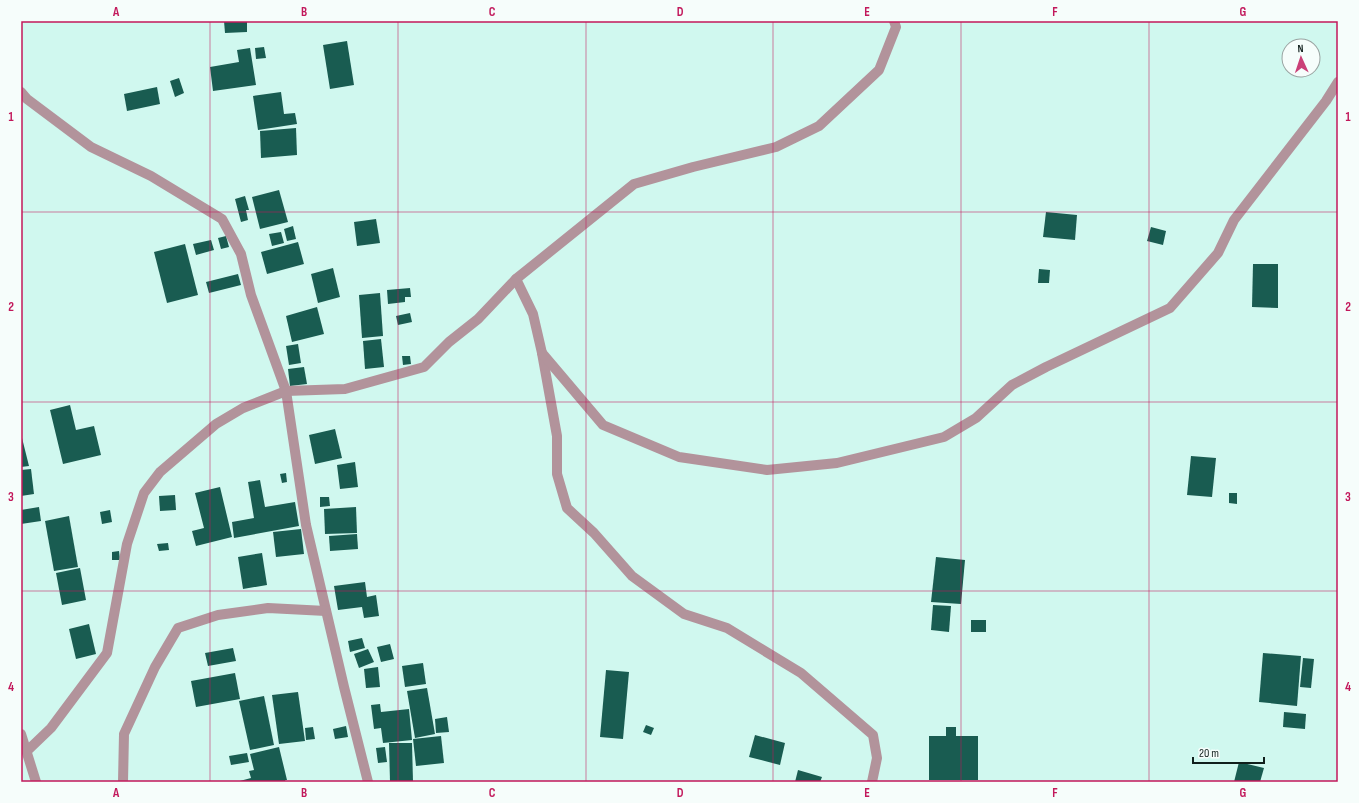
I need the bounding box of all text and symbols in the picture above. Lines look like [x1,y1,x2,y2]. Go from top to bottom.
text: A [112,4,120,20]
text: B [301,4,307,20]
text: C [489,4,496,20]
text: D [677,4,684,20]
text: E [864,4,870,20]
text: F [1052,4,1058,20]
text: G [1240,4,1247,20]
north arrow [1281,38,1321,78]
text: N [1297,42,1304,55]
text: 1 [8,109,14,125]
text: 1 [1345,109,1351,125]
text: 2 [8,299,14,315]
text: 2 [1345,299,1351,315]
text: 3 [8,489,14,505]
text: 3 [1345,489,1351,505]
text: 4 [8,679,14,695]
text: 4 [1345,679,1351,695]
scale bar [1193,739,1264,765]
text: 20 m [1199,746,1219,761]
text: A [112,785,120,801]
text: B [301,785,307,801]
text: C [489,785,496,801]
text: D [677,785,684,801]
text: E [864,785,870,801]
text: F [1052,785,1058,801]
text: G [1240,785,1247,801]

